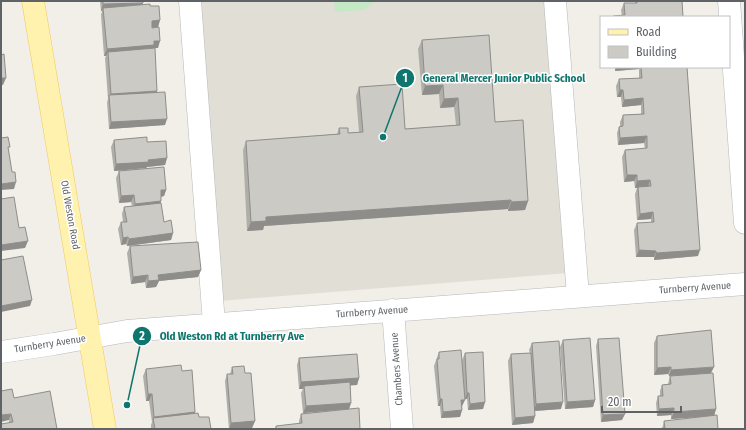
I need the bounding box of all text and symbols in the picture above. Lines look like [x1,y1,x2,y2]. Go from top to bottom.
legend [600,16,730,68]
text: Road [636,25,661,39]
text: Building [636,45,677,59]
callout: General Mercer Junior Public School [395,66,593,89]
text: 1 [402,71,408,85]
text: General Mercer Junior Public School [423,72,586,85]
street label: Old Weston Road [58,180,82,250]
street label: Turnberry Avenue [659,279,732,297]
street label: Turnberry Avenue [336,303,409,321]
callout: Old Weston Rd at Turnberry Ave [132,324,312,347]
text: 2 [138,329,145,343]
text: Old Weston Rd at Turnberry Ave [160,330,305,343]
street label: Turnberry Avenue [13,332,87,356]
street label: Chambers Avenue [388,332,406,406]
scale bar [602,388,681,414]
text: 20 m [608,395,632,409]

